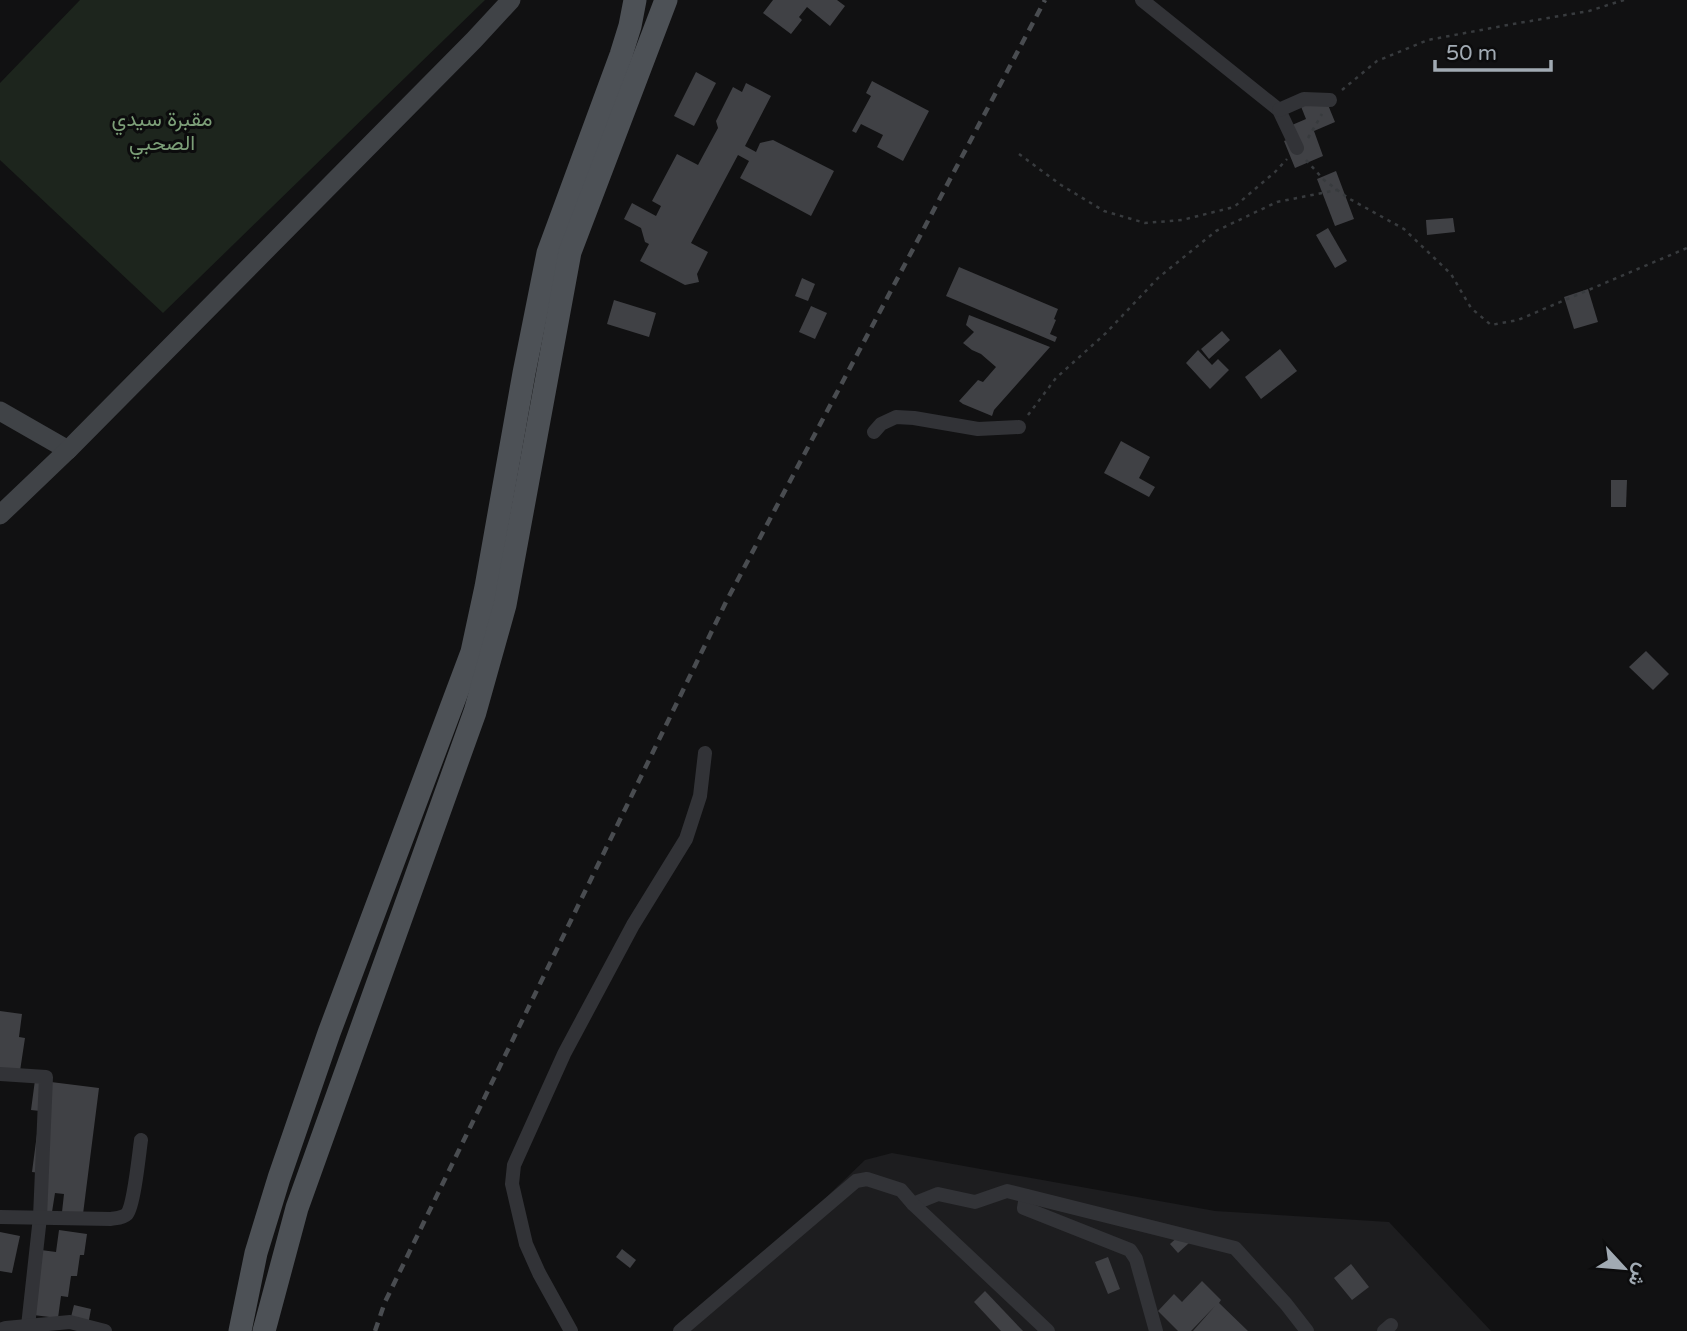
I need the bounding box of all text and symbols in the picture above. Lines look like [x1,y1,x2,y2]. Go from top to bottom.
scale bar [1435,28,1550,72]
text: 50 m [1446,41,1497,66]
park label: مقبرة سيدي الصحبي [112,107,212,160]
north arrow [1589,1233,1659,1303]
text: ش [1623,1260,1653,1290]

